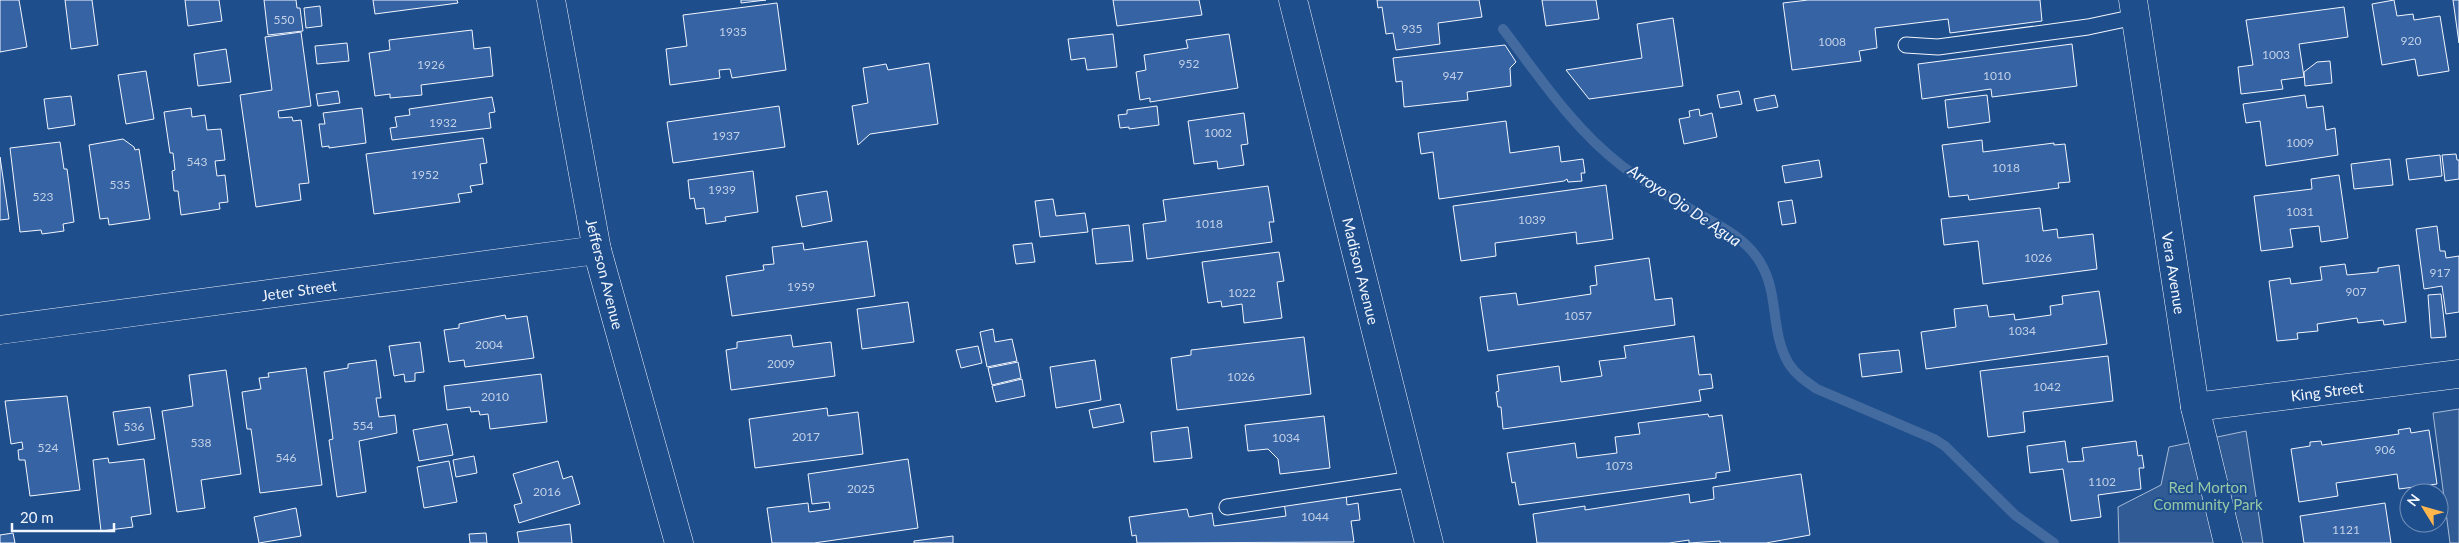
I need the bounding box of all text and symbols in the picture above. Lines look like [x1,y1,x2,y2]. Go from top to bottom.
house number: 550 [274,12,294,27]
house number: 935 [1402,21,1422,36]
house number: 1935 [719,24,747,39]
house number: 920 [2401,33,2421,48]
house number: 1008 [1818,34,1846,49]
house number: 1003 [2262,47,2290,62]
house number: 952 [1179,56,1199,71]
house number: 1926 [417,57,445,72]
house number: 947 [1443,68,1463,83]
house number: 1010 [1983,68,2011,83]
house number: 1932 [429,115,457,130]
house number: 1002 [1204,125,1232,140]
house number: 1937 [712,128,740,143]
house number: 1009 [2286,135,2314,150]
house number: 543 [187,154,207,169]
water label: Arroyo Ojo De Agua [1624,160,1745,250]
house number: 1018 [1992,160,2020,175]
house number: 1952 [411,167,439,182]
house number: 535 [110,177,130,192]
house number: 1939 [708,182,736,197]
house number: 523 [33,189,53,204]
house number: 1031 [2286,204,2314,219]
house number: 1039 [1518,212,1546,227]
house number: 1018 [1195,216,1223,231]
street label: Madison Avenue [1339,216,1383,326]
street label: Jefferson Avenue [583,217,627,331]
street label: Vera Avenue [2159,231,2189,315]
house number: 1026 [2024,250,2052,265]
house number: 917 [2430,265,2450,280]
street label: Jeter Street [260,276,338,304]
house number: 1959 [787,279,815,294]
house number: 907 [2346,284,2366,299]
house number: 1022 [1228,285,1256,300]
house number: 1057 [1564,308,1592,323]
house number: 1034 [2008,323,2036,338]
house number: 2004 [475,337,503,352]
house number: 2009 [767,356,795,371]
house number: 1026 [1227,369,1255,384]
street label: King Street [2290,378,2365,404]
house number: 1042 [2033,379,2061,394]
house number: 2010 [481,389,509,404]
house number: 554 [353,418,373,433]
house number: 536 [124,419,144,434]
house number: 2017 [792,429,820,444]
house number: 1034 [1272,430,1300,445]
house number: 538 [191,435,211,450]
house number: 524 [38,440,58,455]
house number: 906 [2375,442,2395,457]
house number: 546 [276,450,296,465]
house number: 1073 [1605,458,1633,473]
house number: 1102 [2088,474,2116,489]
park label: Red Morton Community Park [2153,478,2263,513]
house number: 2025 [847,481,875,496]
north arrow [2399,483,2449,533]
house number: 2016 [533,484,561,499]
text: N [2403,490,2423,509]
scale bar [12,500,115,532]
text: 20 m [20,508,54,526]
house number: 1044 [1301,509,1329,524]
house number: 1121 [2332,522,2360,537]

